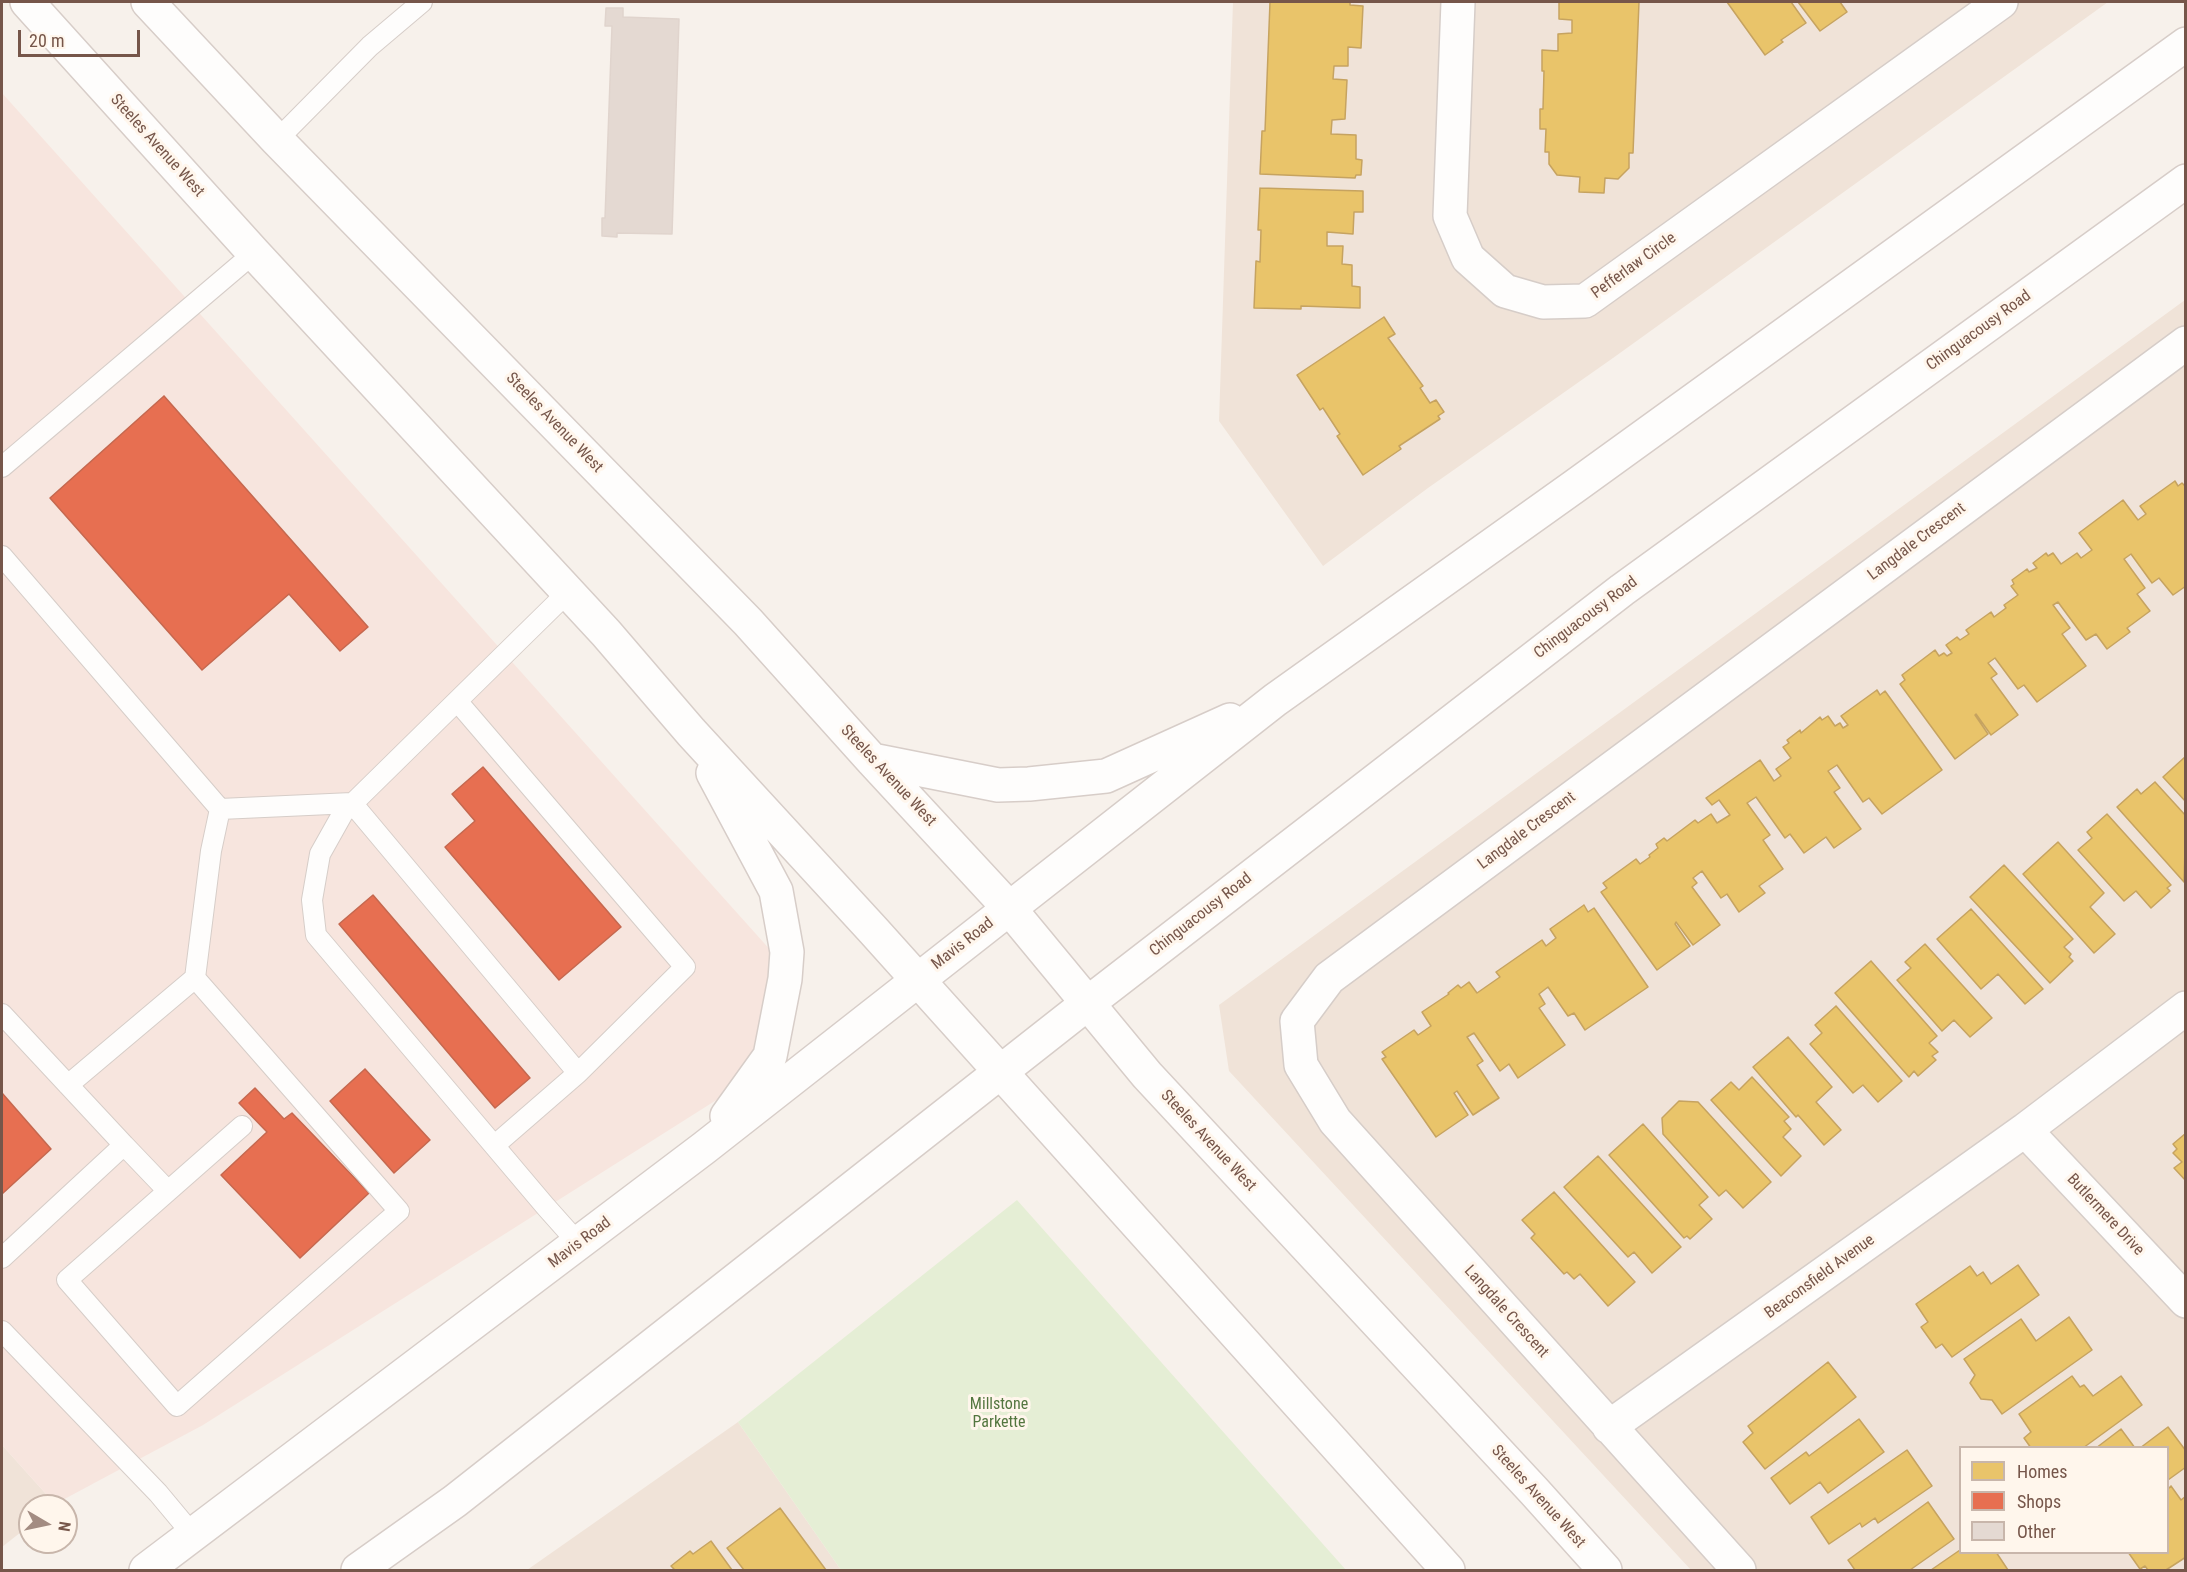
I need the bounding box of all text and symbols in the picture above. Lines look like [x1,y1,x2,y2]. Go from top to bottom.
scale bar [21,18,142,56]
text: 20 m [29,30,64,51]
street label: Steeles Avenue West [106,91,208,201]
street label: Pefferlaw Circle [1588,229,1680,303]
street label: Chinguacousy Road [1923,287,2035,375]
street label: Steeles Avenue West [501,369,607,477]
street label: Langdale Crescent [1864,499,1970,585]
street label: Chinguacousy Road [1531,573,1641,663]
street label: Steeles Avenue West [836,721,940,831]
street label: Langdale Crescent [1474,788,1580,874]
street label: Chinguacousy Road [1146,869,1256,961]
street label: Mavis Road [928,914,998,974]
street label: Steeles Avenue West [1156,1086,1260,1196]
street label: Butlermere Drive [2062,1170,2148,1260]
street label: Mavis Road [545,1213,615,1273]
street label: Beaconsfield Avenue [1761,1231,1879,1323]
street label: Langdale Crescent [1460,1262,1552,1362]
park label: Millstone Parkette [970,1395,1028,1433]
street label: Steeles Avenue West [1487,1442,1589,1552]
legend [1959,1446,2169,1554]
text: Homes [2017,1461,2067,1482]
text: Shops [2017,1491,2061,1512]
north arrow [18,1494,78,1554]
text: N [54,1520,74,1533]
text: Other [2017,1521,2056,1542]

